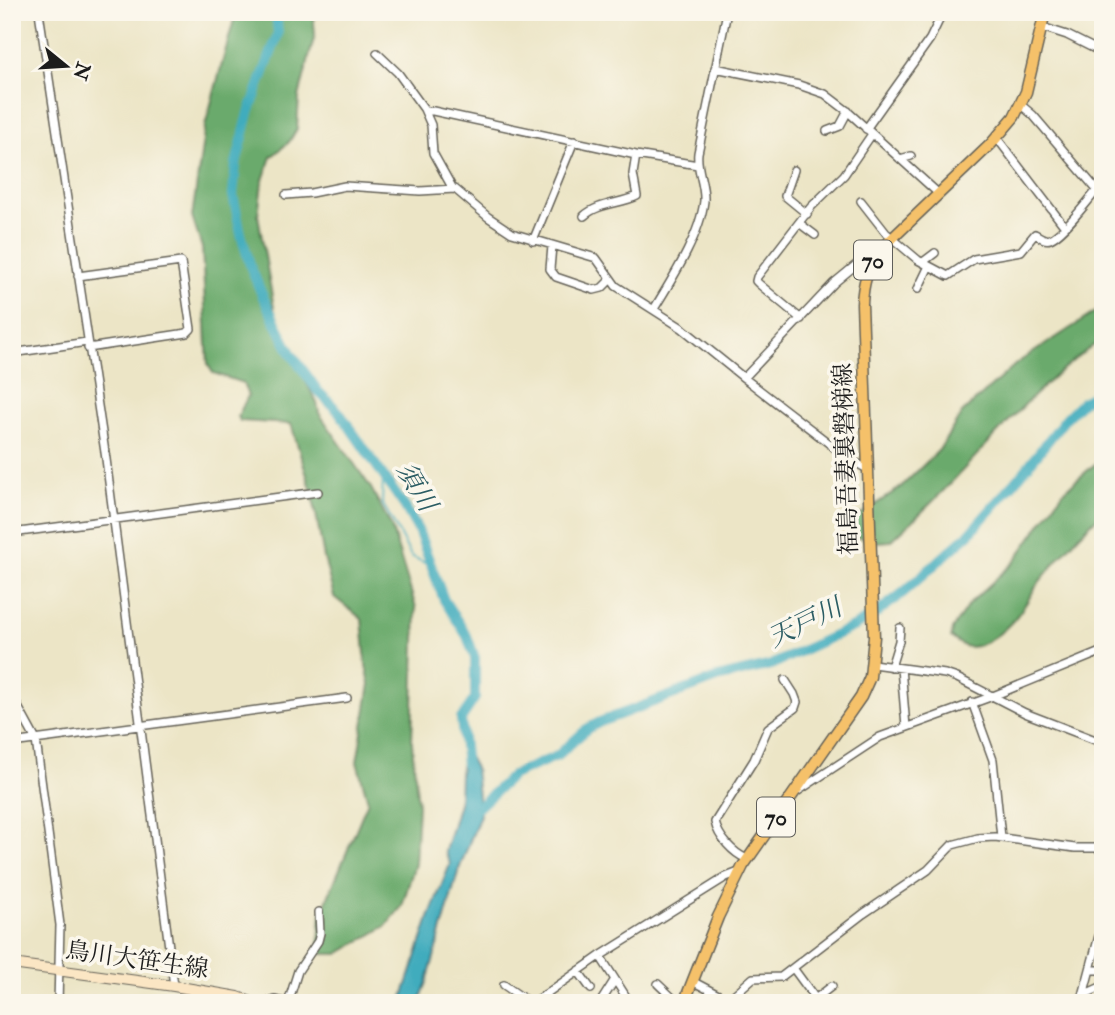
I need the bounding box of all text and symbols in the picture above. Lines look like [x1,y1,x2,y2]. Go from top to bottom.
north arrow [32,32,102,102]
text: N [67,58,96,84]
road number: 70 [854,241,892,280]
street label: 福島吾妻裏磐梯線 [827,363,865,555]
water label: 須川 [389,456,445,520]
water label: 天戸川 [763,590,850,654]
road number: 70 [757,797,795,836]
street label: 鳥川大笹生線 [64,935,210,985]

